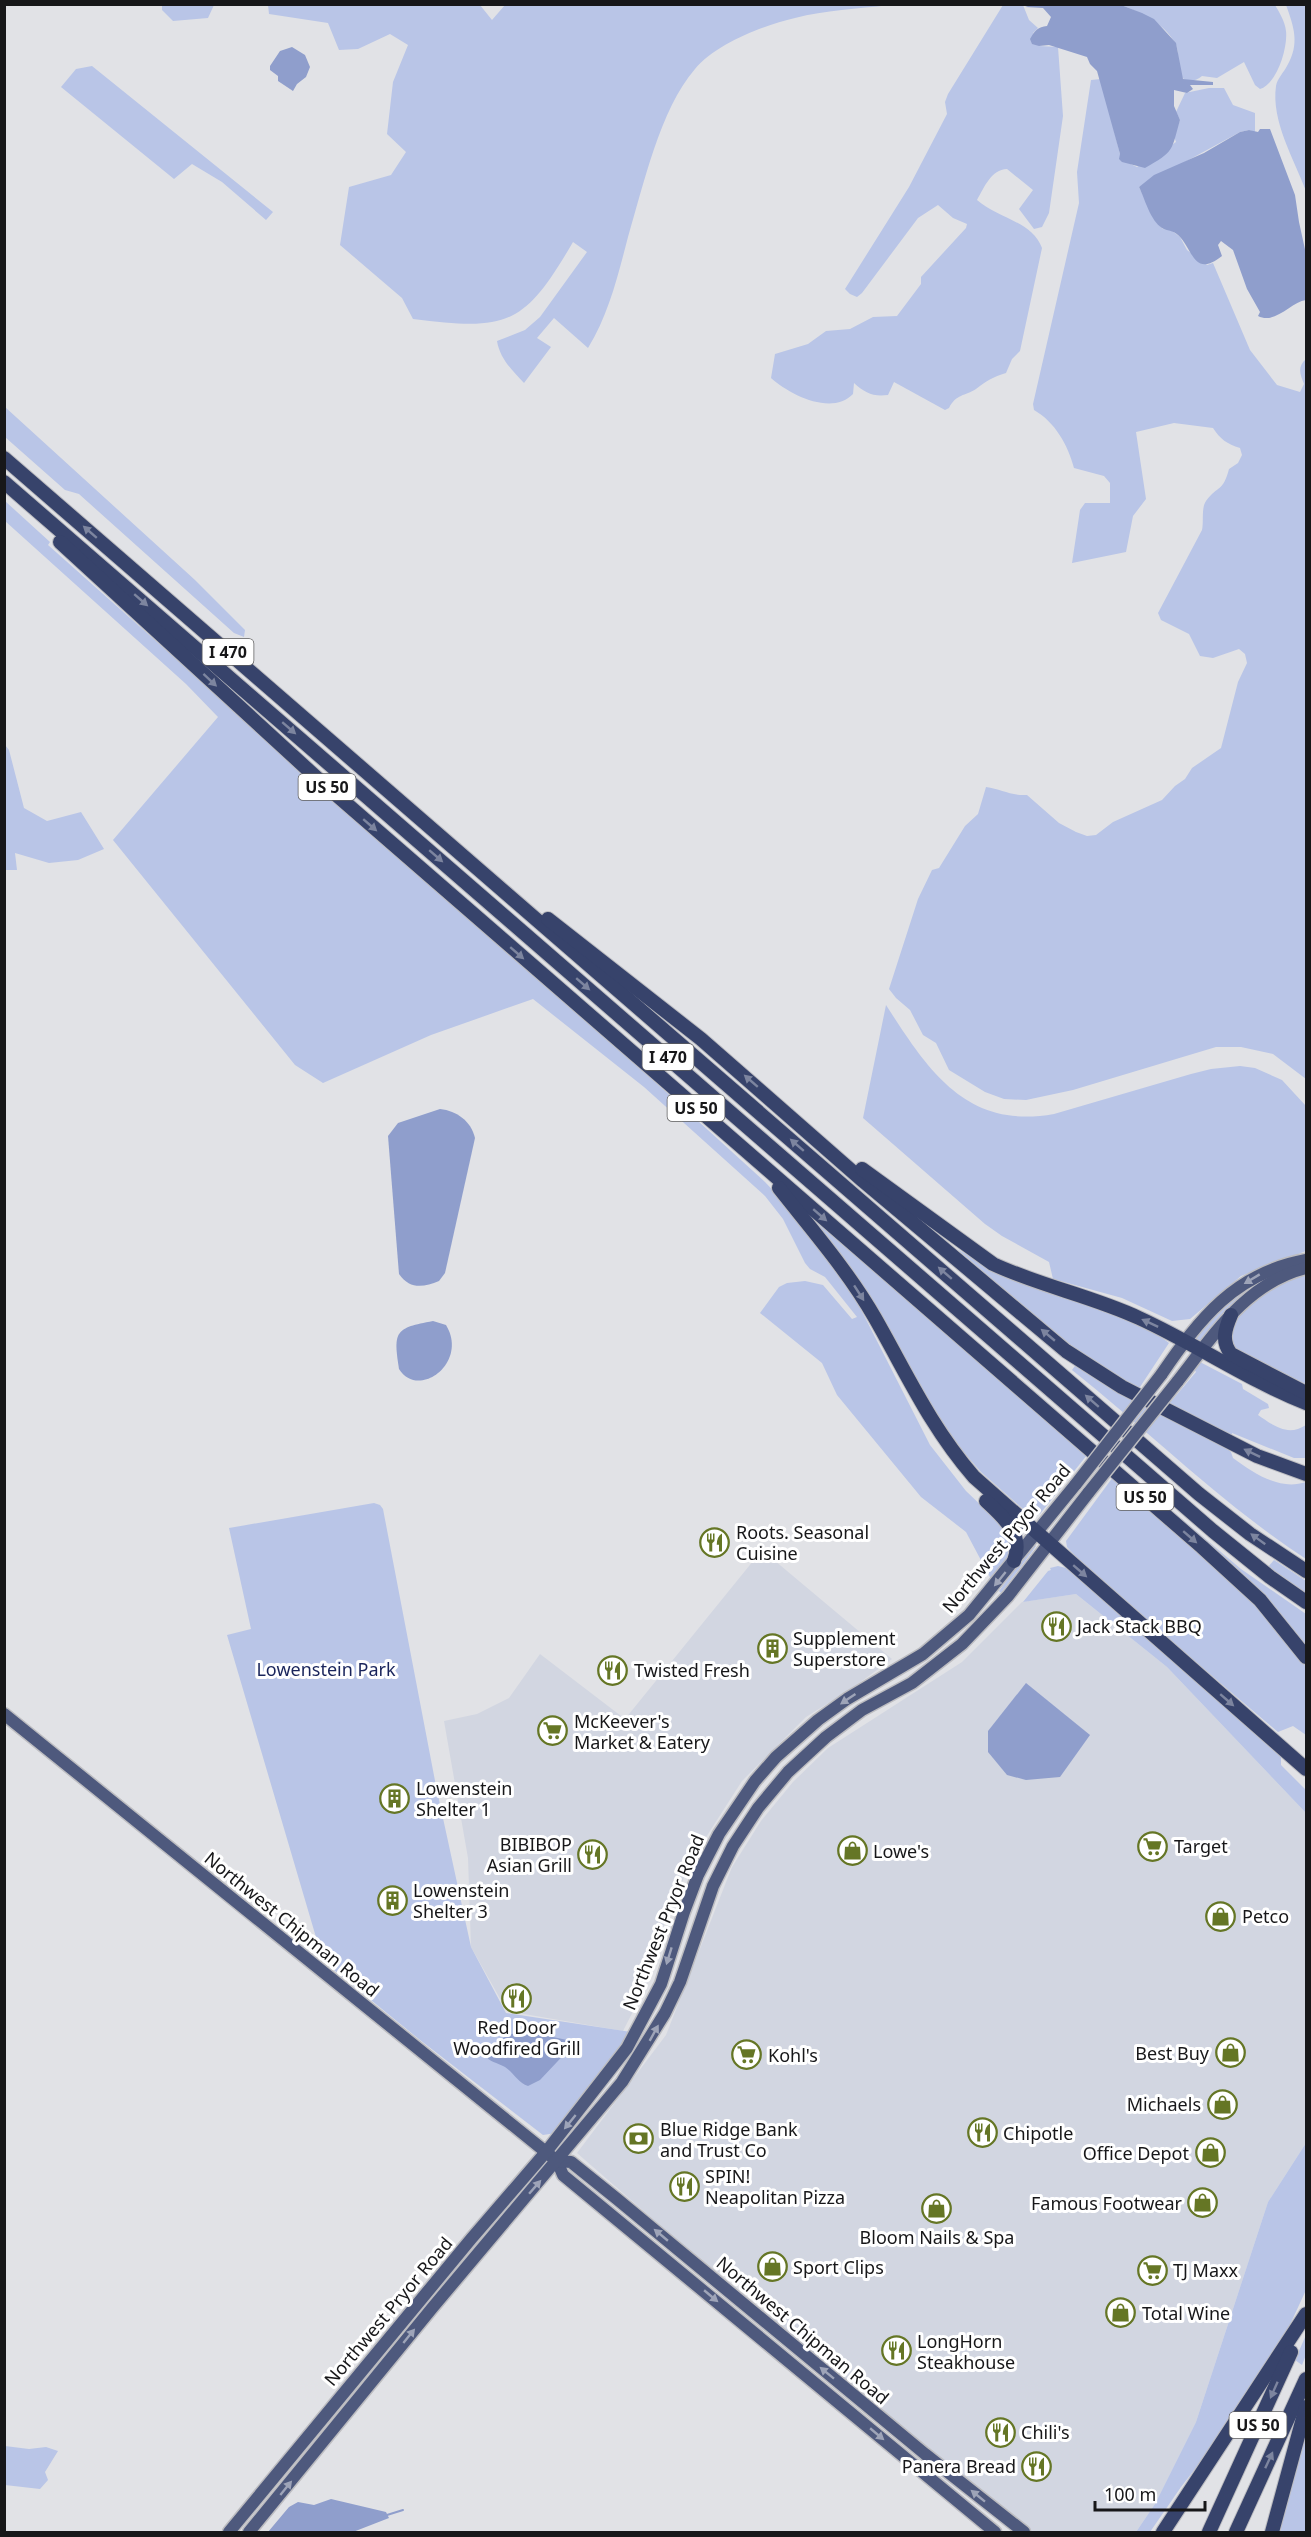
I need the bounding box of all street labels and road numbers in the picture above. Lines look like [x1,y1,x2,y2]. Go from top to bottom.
road number: I 470 [202,639,254,665]
road number: US 50 [298,774,356,800]
road number: I 470 [642,1044,694,1070]
road number: US 50 [668,1095,724,1121]
street label: Northwest Pryor Road [937,1458,1075,1618]
road number: US 50 [1116,1484,1174,1510]
street label: Northwest Pryor Road [617,1831,709,2013]
street label: Northwest Chipman Road [200,1846,384,2002]
street label: Northwest Pryor Road [319,2231,457,2391]
street label: Northwest Chipman Road [712,2251,894,2409]
road number: US 50 [1230,2412,1286,2438]

